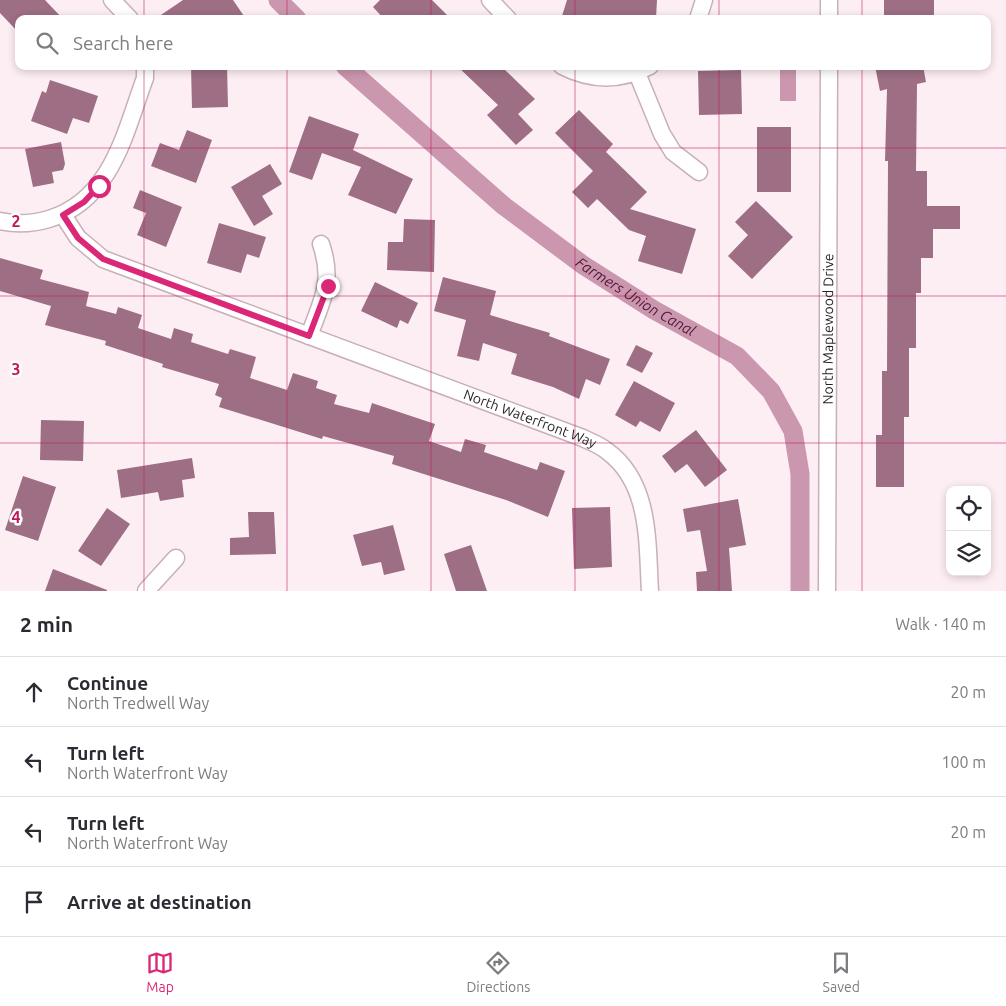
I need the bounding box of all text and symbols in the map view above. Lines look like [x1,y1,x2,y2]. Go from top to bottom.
search box [15,15,991,70]
icon: search [33,29,61,57]
text: Search here [73,32,173,54]
route start [88,175,111,198]
text: 2 [11,212,21,230]
street label: North Maplewood Drive [820,253,836,405]
water label: Farmers Union Canal [573,254,699,340]
route end [317,275,340,298]
text: 3 [11,360,21,378]
street label: North Waterfront Way [461,386,599,451]
map controls [946,486,991,576]
button: locate [946,486,991,531]
text: 4 [11,508,21,526]
button: layers [946,531,991,576]
text: 2 min [20,612,73,636]
text: Walk · 140 m [895,615,986,633]
text: Continue [67,672,148,694]
icon: ahead [20,678,48,706]
text: 20 m [950,683,986,701]
text: North Tredwell Way [67,694,209,712]
text: Turn left [67,742,145,764]
icon: left [20,748,48,776]
text: 100 m [941,753,986,771]
text: North Waterfront Way [67,764,228,782]
text: Turn left [67,812,145,834]
icon: left [20,818,48,846]
text: 20 m [950,823,986,841]
text: North Waterfront Way [67,834,228,852]
icon: arrive [20,888,48,916]
text: Arrive at destination [67,891,252,913]
tab: Map [146,949,174,995]
tab: Directions [466,949,530,995]
tab: Saved [823,949,860,995]

